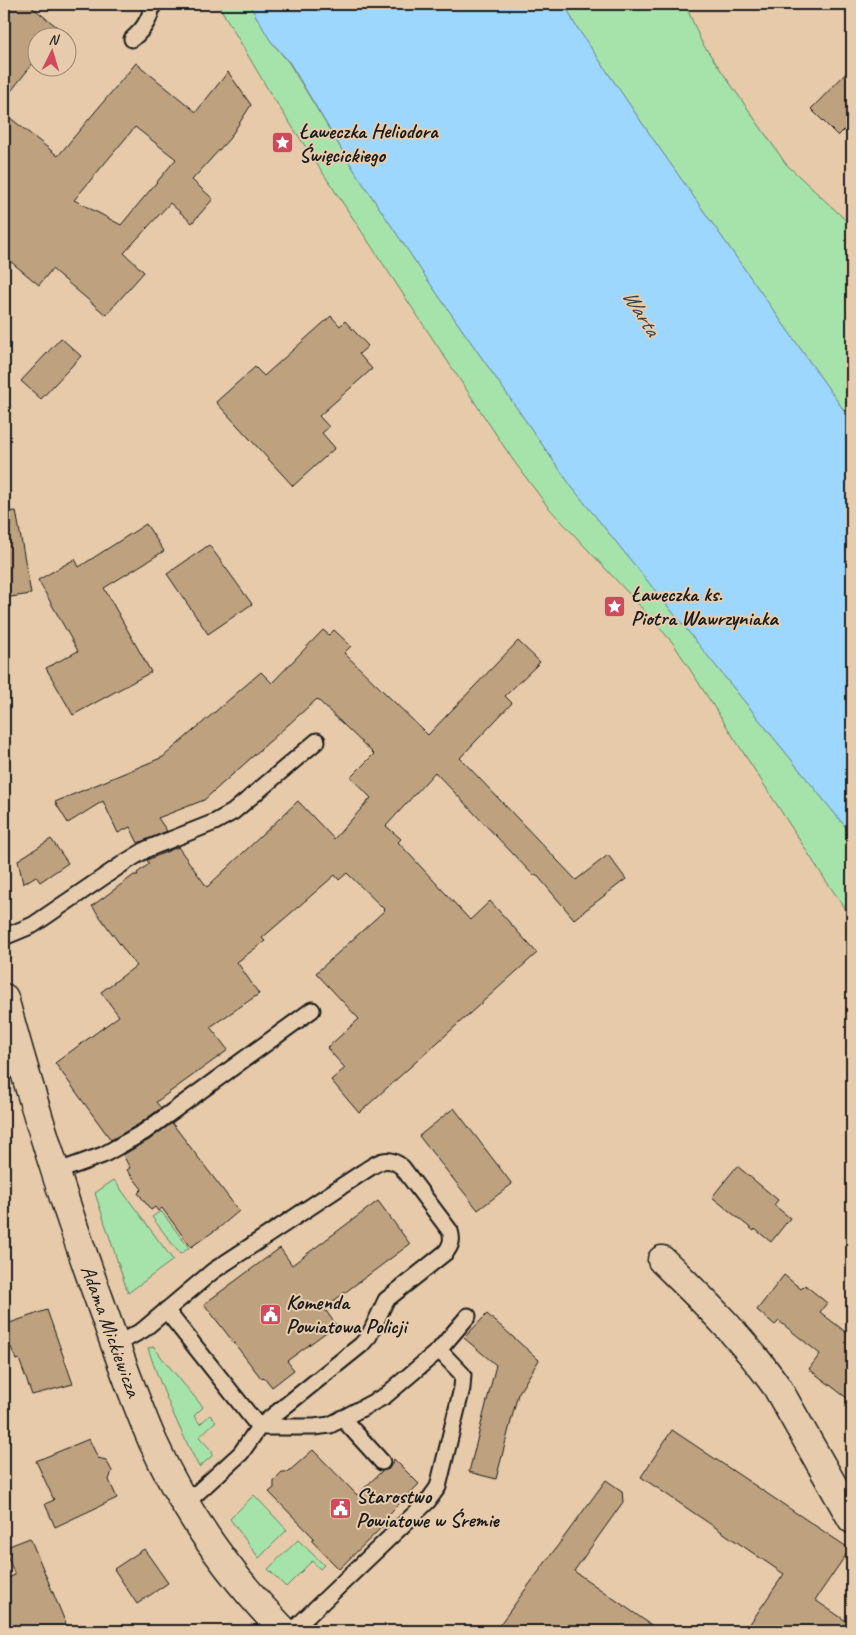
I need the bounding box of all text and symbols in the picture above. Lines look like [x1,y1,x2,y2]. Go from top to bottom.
north arrow [28,28,78,78]
text: N [48,31,60,49]
place label: Ławeczka Heliodora Święcickiego [299,118,439,168]
place icon: Ławeczka Heliodora Święcickiego [271,131,295,155]
water label: Warta [616,284,667,343]
place label: Ławeczka ks. Piotra Wawrzyniaka [631,581,779,631]
place icon: Ławeczka ks. Piotra Wawrzyniaka [603,594,627,618]
street label: Adama Mickiewicza [75,1262,147,1402]
place label: Komenda Powiatowa Policji [286,1289,409,1339]
public building icon: Komenda Powiatowa Policji [258,1302,282,1326]
place label: Starostwo Powiatowe w Śremie [356,1483,501,1533]
public building icon: Starostwo Powiatowe w Śremie [328,1496,352,1520]

